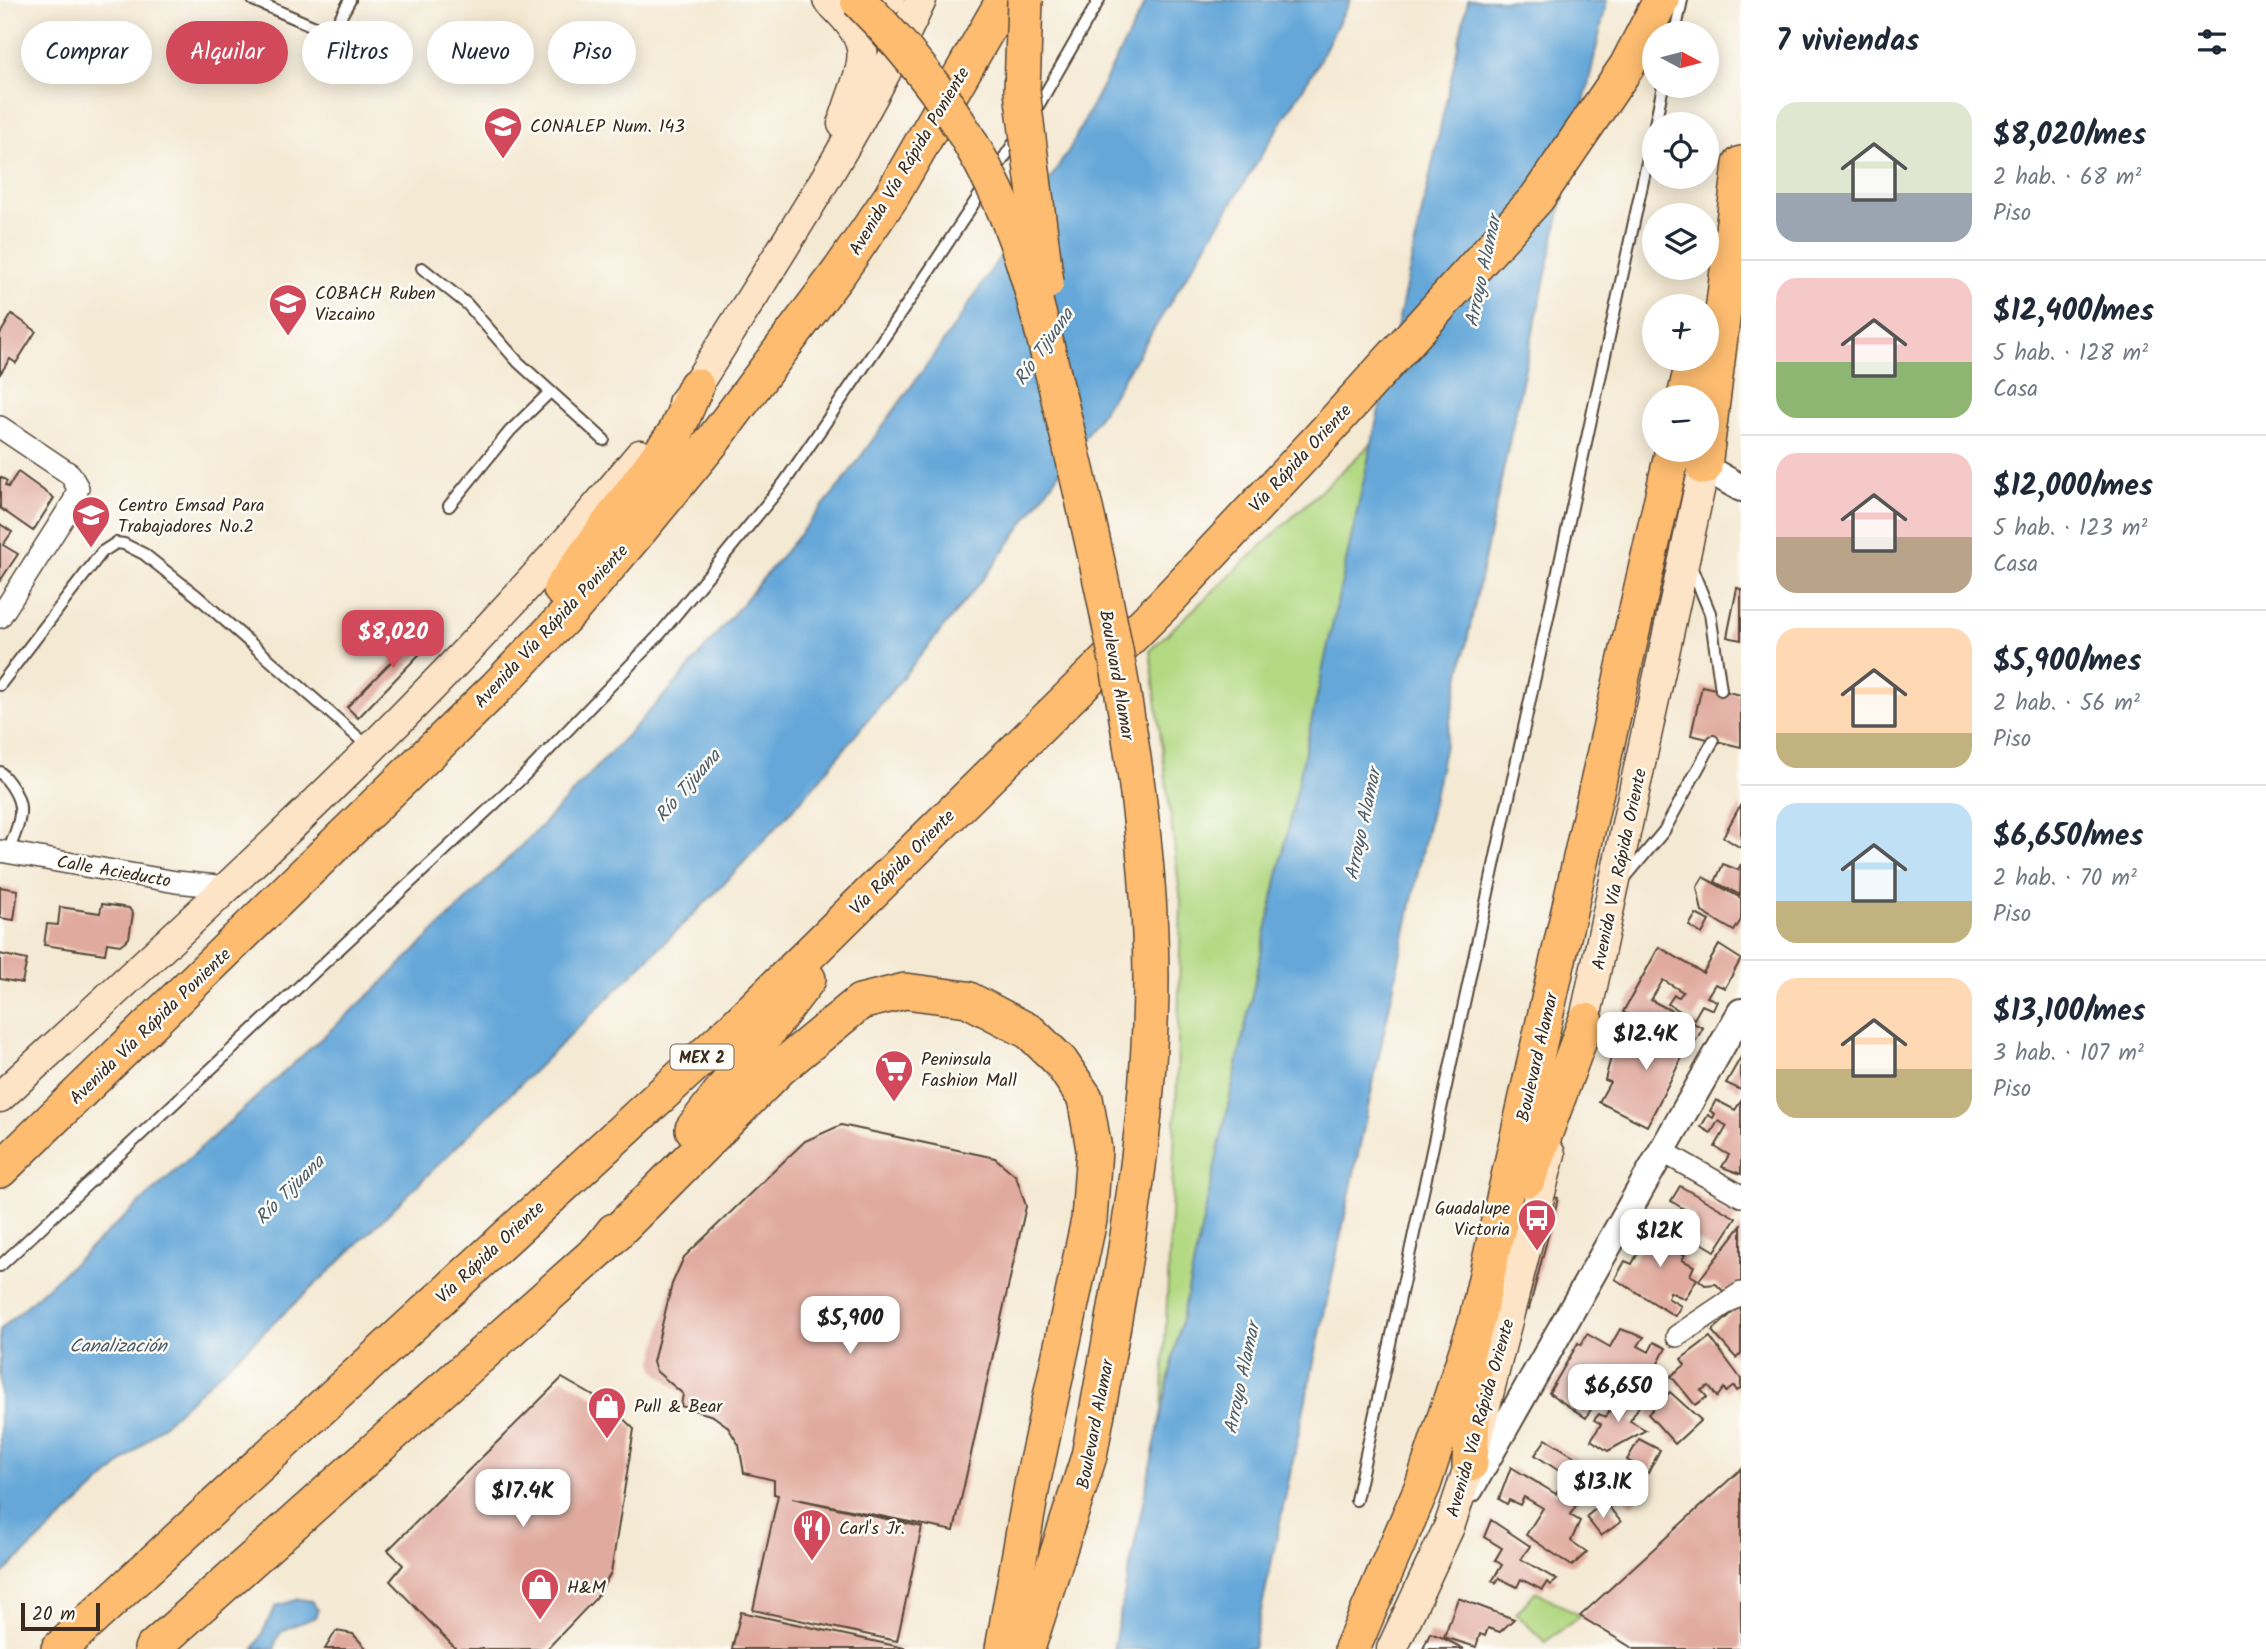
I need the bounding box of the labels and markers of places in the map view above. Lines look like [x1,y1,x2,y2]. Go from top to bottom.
school or university icon: CONALEP Num. 143 [482,105,524,160]
place label: CONALEP Num. 143 [530,113,685,142]
place label: COBACH Ruben Vizcaino [315,280,436,330]
school or university icon: COBACH Ruben Vizcaino [267,282,309,337]
place label: Centro Emsad Para Trabajadores No.2 [118,492,265,542]
school or university icon: Centro Emsad Para Trabajadores No.2 [70,494,112,549]
pin: $8,020 [336,610,450,670]
pin: $12.4K [1589,1012,1703,1072]
place label: Peninsula Fashion Mall [921,1046,1017,1096]
supermarket icon: Peninsula Fashion Mall [873,1048,915,1103]
place label: Guadalupe Victoria [1435,1195,1510,1245]
bus stop icon: Guadalupe Victoria [1516,1197,1558,1252]
pin: $12K [1619,1210,1701,1269]
pin: $5,900 [793,1296,907,1356]
pin: $6,650 [1561,1364,1675,1424]
shop icon: Pull & Bear [586,1385,628,1440]
place label: Pull & Bear [634,1393,723,1422]
pin: $13.1K [1546,1460,1660,1520]
pin: $17.4K [466,1470,580,1529]
restaurant icon: Carl's Jr. [791,1507,833,1562]
place label: Carl's Jr. [839,1515,905,1544]
shop icon: H&M [519,1566,561,1621]
place label: H&M [567,1574,607,1603]

